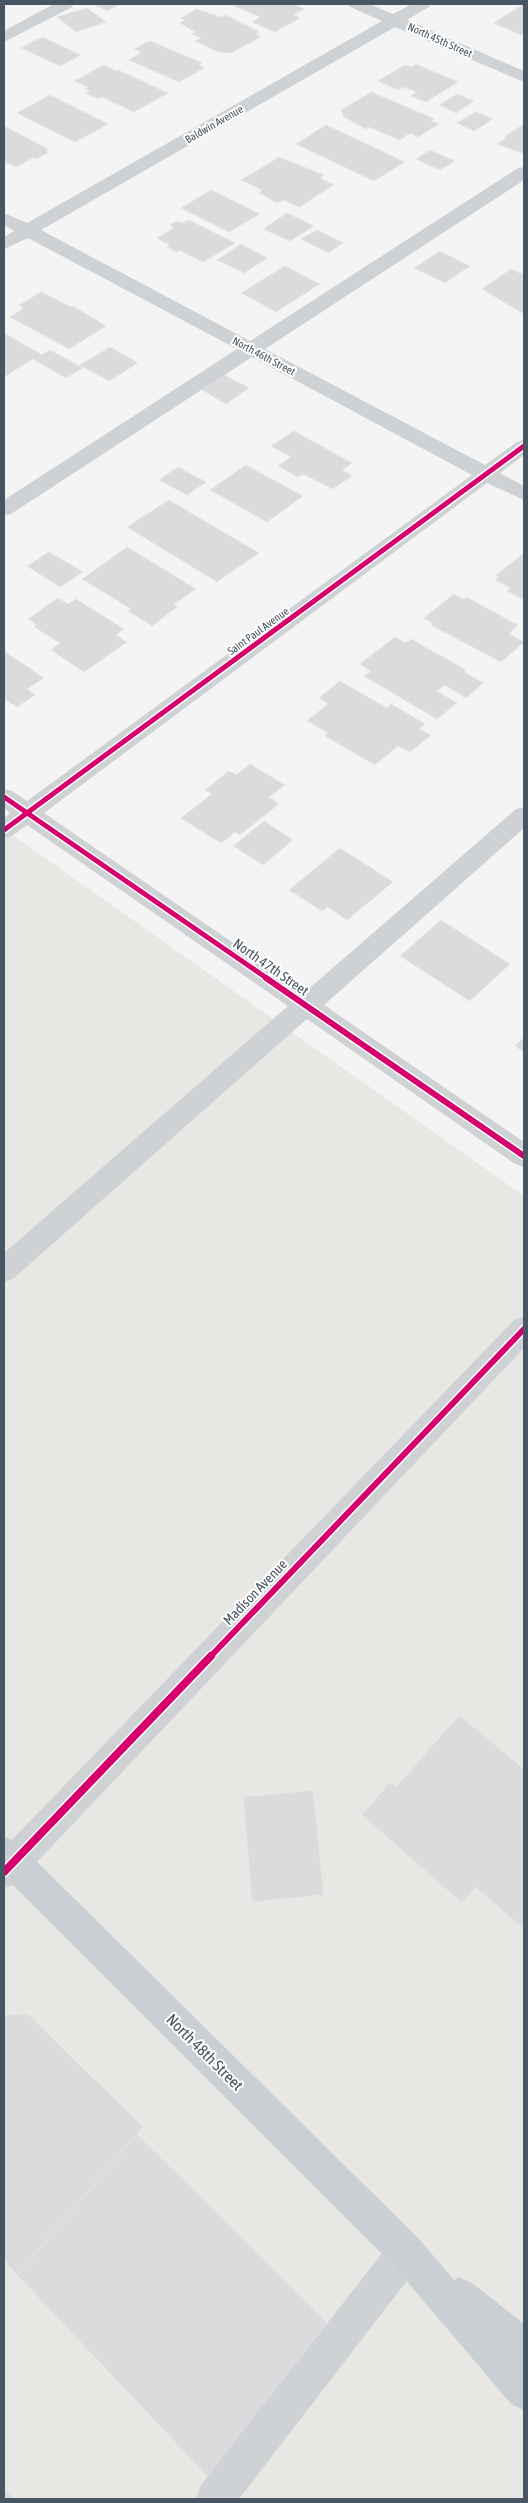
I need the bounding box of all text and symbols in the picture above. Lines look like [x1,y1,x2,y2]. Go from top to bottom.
street label: North 45th Street [406,20,474,60]
street label: Baldwin Avenue [183,103,245,145]
street label: North 46th Street [231,334,297,378]
street label: Saint Paul Avenue [225,605,291,657]
street label: North 47th Street [230,935,312,999]
street label: Madison Avenue [220,1556,290,1628]
street label: North 48th Street [163,2010,247,2094]

